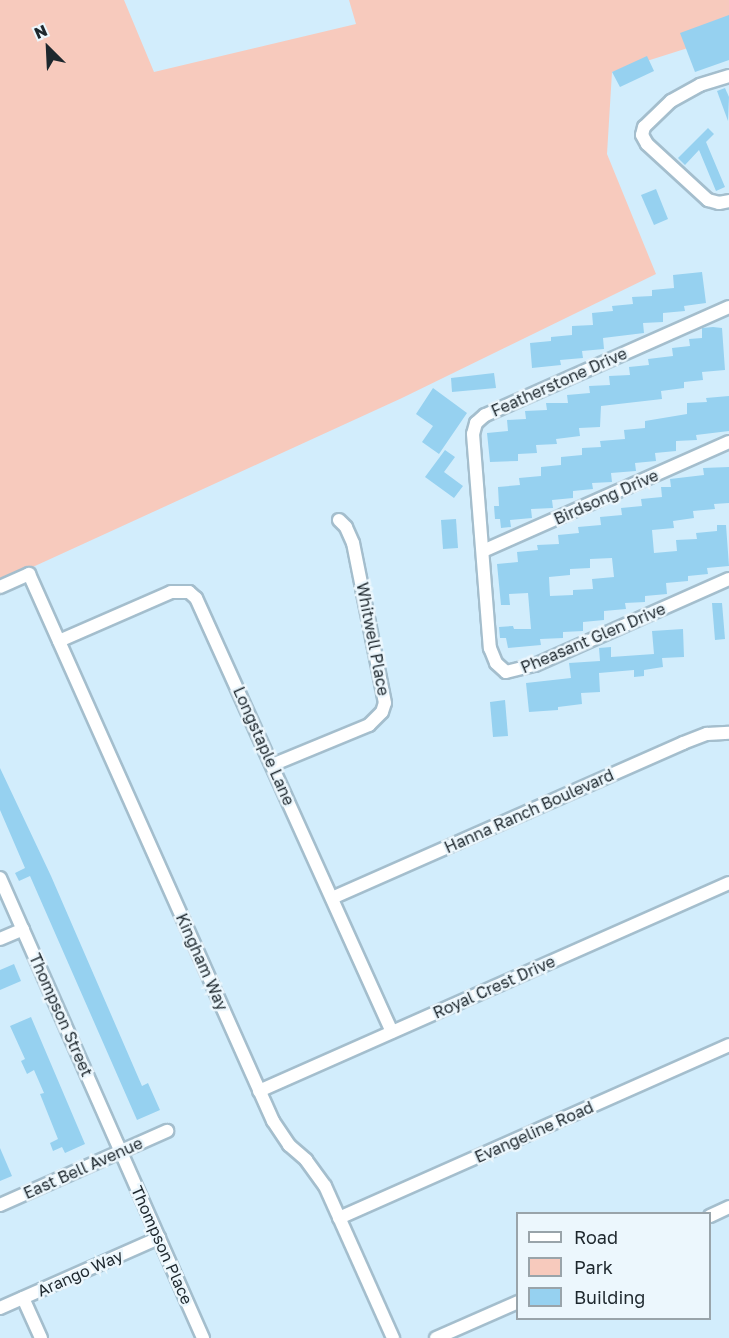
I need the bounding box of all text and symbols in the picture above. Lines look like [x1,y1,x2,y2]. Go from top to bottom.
north arrow [18,18,78,78]
text: N [31,20,50,43]
street label: Featherstone Drive [488,343,630,421]
street label: Birdsong Drive [551,465,661,529]
street label: Whitwell Place [353,581,393,697]
street label: Pheasant Glen Drive [518,599,668,677]
street label: Longstaple Lane [229,684,299,808]
street label: Hanna Ranch Boulevard [441,765,617,857]
street label: Kingham Way [172,910,232,1014]
street label: Thompson Street [25,951,97,1079]
street label: Royal Crest Drive [430,952,558,1022]
street label: Evangeline Road [472,1097,596,1167]
street label: East Bell Avenue [21,1133,145,1203]
street label: Thompson Place [127,1183,197,1307]
legend [516,1212,711,1320]
text: Road [574,1226,618,1248]
street label: Arango Way [34,1246,126,1300]
text: Park [574,1256,613,1278]
text: Building [574,1286,645,1308]

